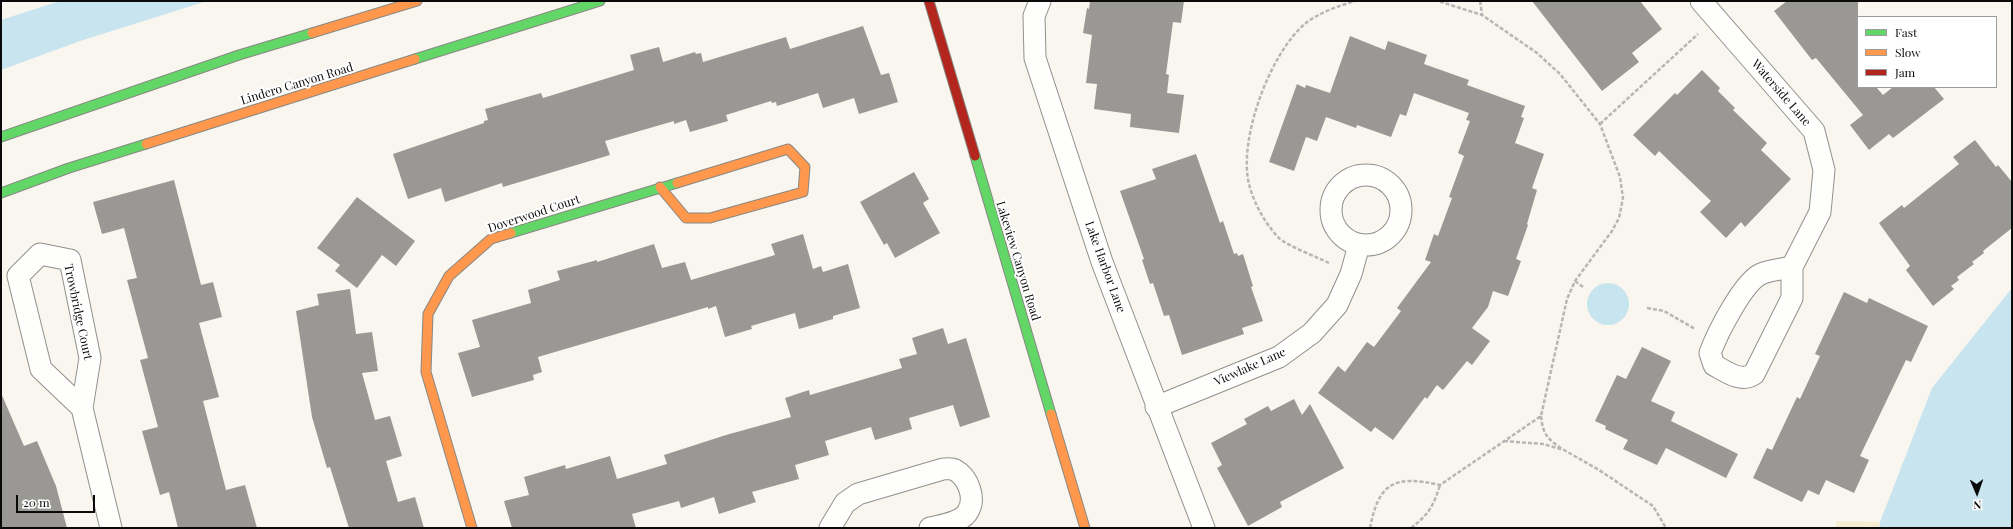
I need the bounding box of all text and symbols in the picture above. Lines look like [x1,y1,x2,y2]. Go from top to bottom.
legend [1857,16,1997,88]
text: Fast [1895,24,1917,40]
text: Slow [1895,44,1921,60]
street label: Waterside Lane [1748,57,1814,129]
street label: Lindero Canyon Road [239,60,355,108]
text: Jam [1895,64,1915,80]
street label: Doverwood Court [486,192,582,236]
street label: Lakeview Canyon Road [993,200,1043,322]
street label: Lake Harbor Lane [1082,219,1128,315]
street label: Trowbridge Court [61,263,95,361]
street label: Viewlake Lane [1212,345,1288,389]
north arrow [1957,473,1997,513]
scale bar [18,487,97,513]
text: 20 m [23,494,50,510]
text: N [1973,498,1982,513]

